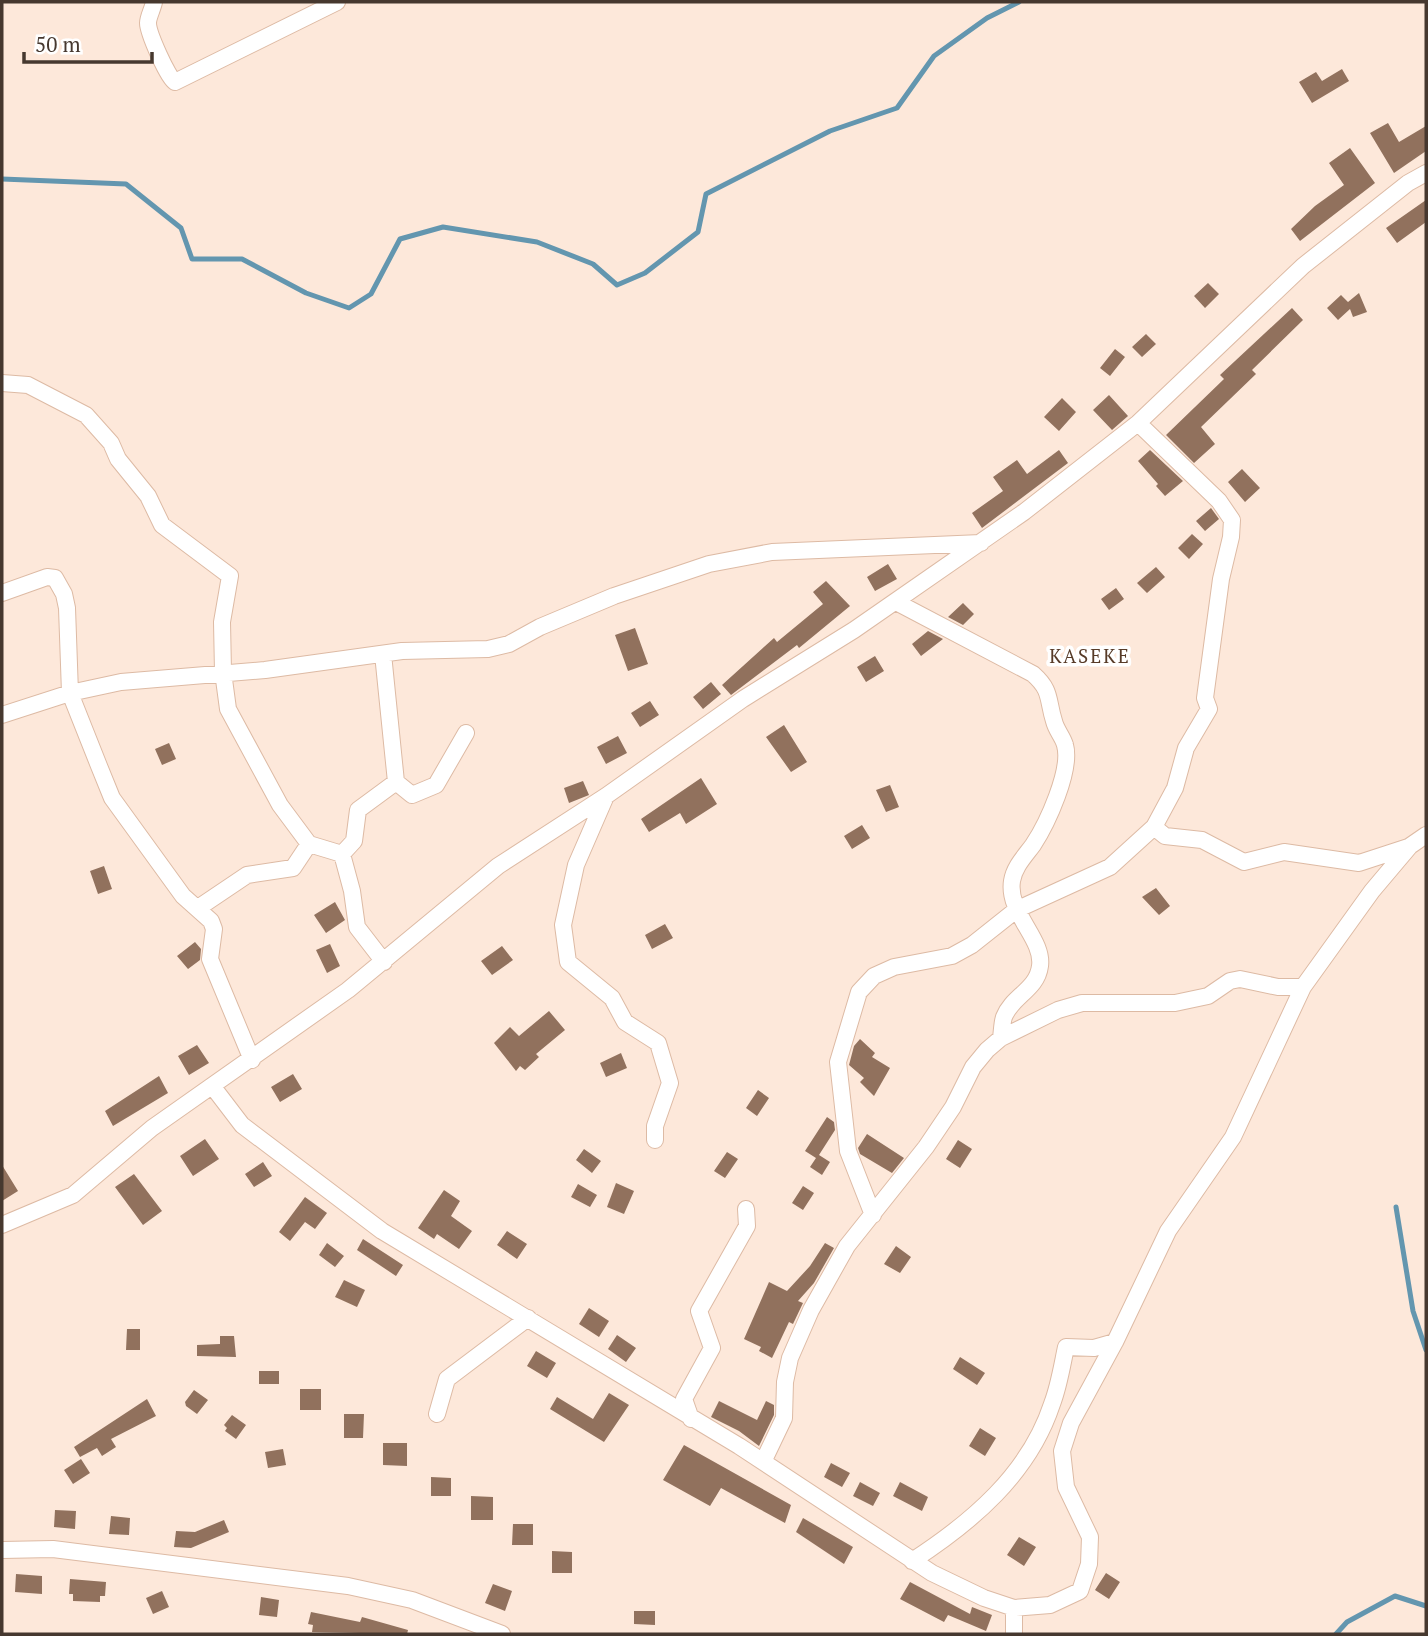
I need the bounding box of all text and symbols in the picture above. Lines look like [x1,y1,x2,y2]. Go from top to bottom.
scale bar [24,21,152,65]
text: 50 m [35,30,81,58]
district label: KASEKE [1049,643,1131,668]

